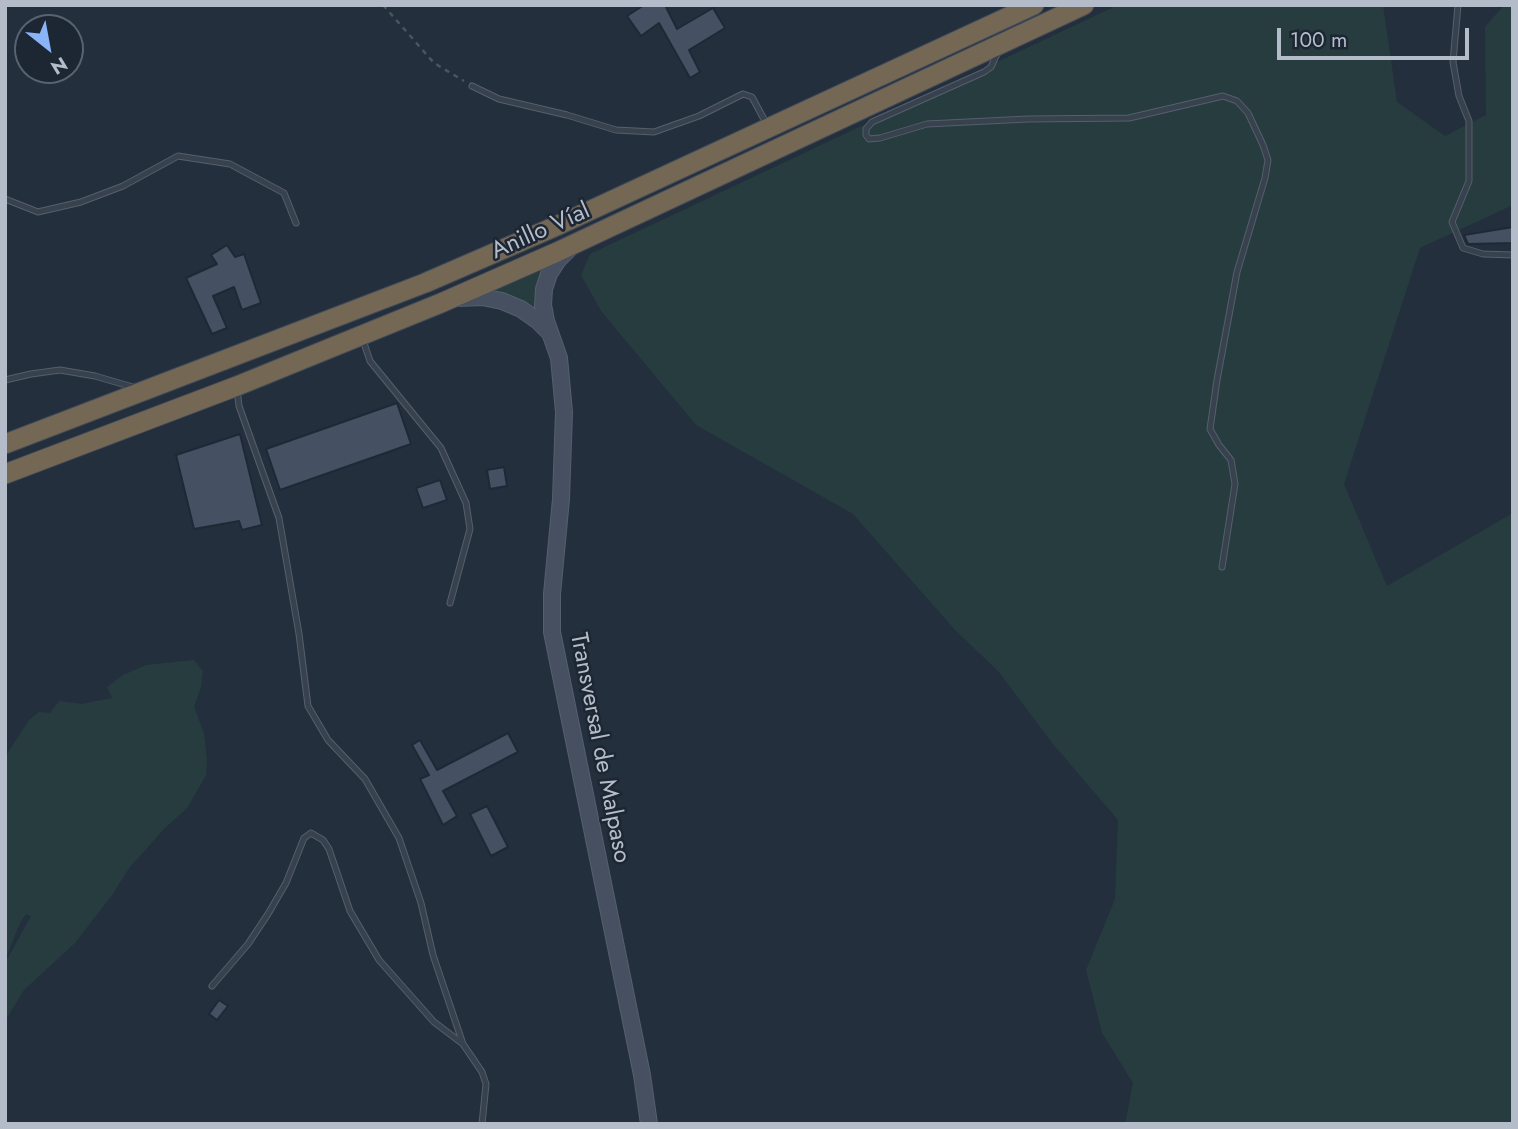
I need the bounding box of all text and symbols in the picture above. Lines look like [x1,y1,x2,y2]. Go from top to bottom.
north arrow [14,14,84,84]
scale bar [1280,14,1472,58]
text: 100 m [1290,25,1347,55]
text: N [46,50,72,81]
street label: Anillo Víal [487,197,595,267]
street label: Transversal de Malpaso [563,631,635,865]

